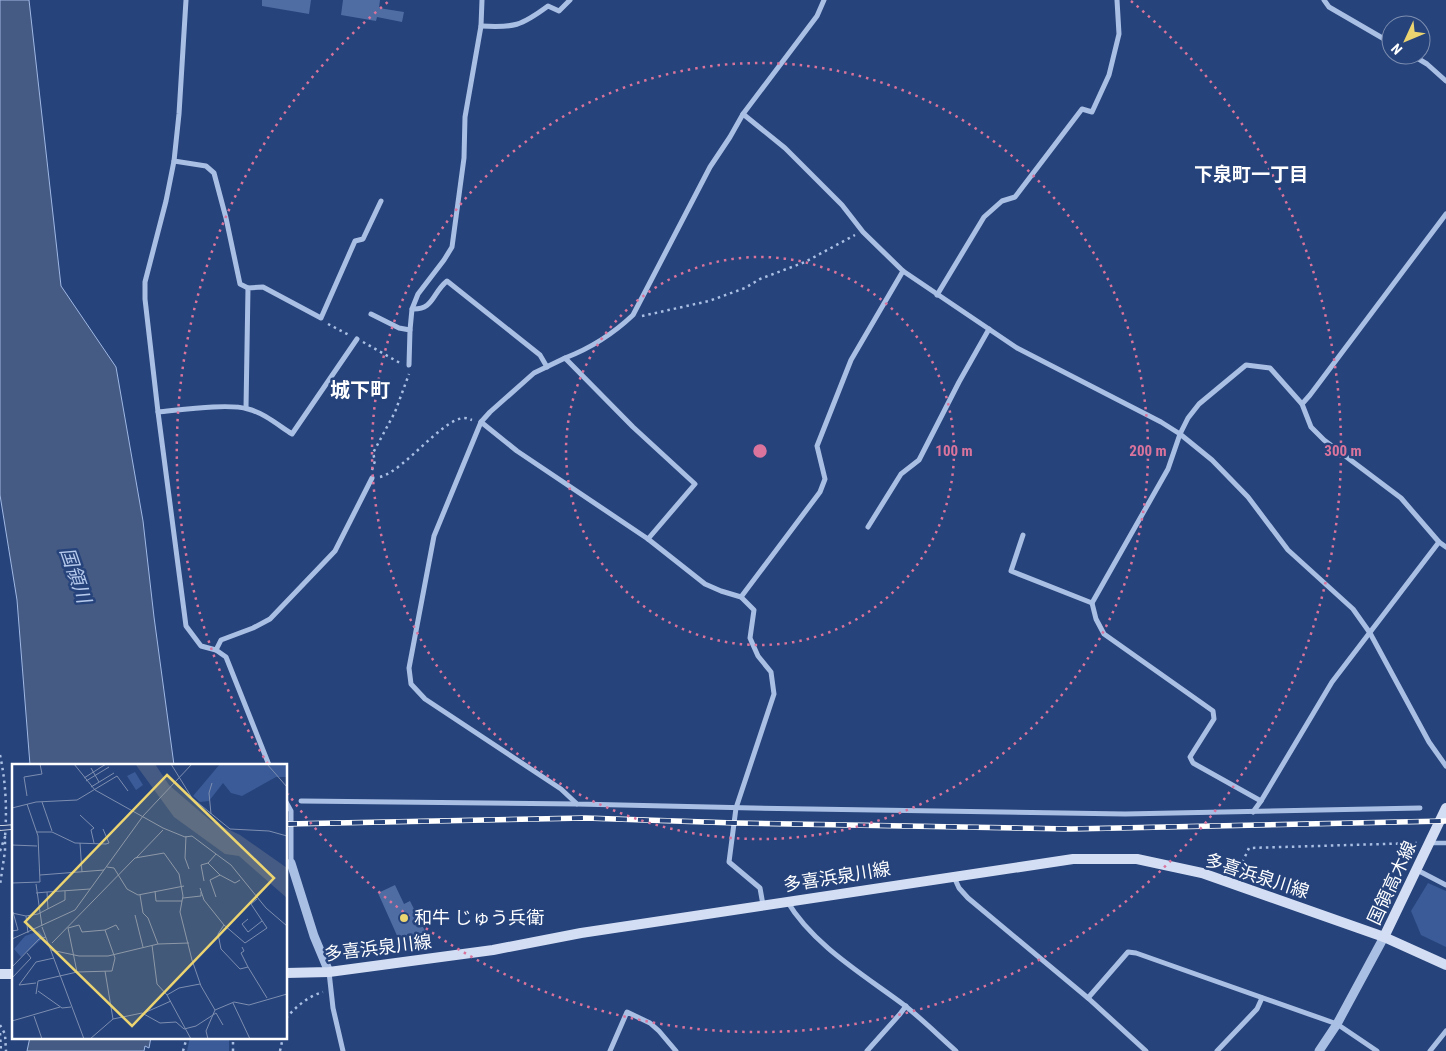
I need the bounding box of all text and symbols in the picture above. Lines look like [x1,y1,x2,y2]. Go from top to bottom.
north arrow [1381,15,1431,65]
text: N [1388,40,1405,58]
district label: 下泉町一丁目 [1194,163,1308,186]
district label: 城下町 [330,378,390,402]
centre of rings [751,442,769,460]
text: 100 m [935,442,973,460]
text: 200 m [1129,442,1167,460]
text: 300 m [1324,442,1362,460]
water label: 国領川 [55,544,96,608]
inset map [12,764,288,1038]
street label: 国領高木線 [1363,838,1420,928]
street label: 多喜浜泉川線 [1203,849,1312,902]
street label: 多喜浜泉川線 [782,858,892,895]
place label: 和牛 じゅう兵衛 [414,907,544,928]
marker: 和牛 じゅう兵衛 [398,912,410,924]
street label: 多喜浜泉川線 [323,931,433,965]

